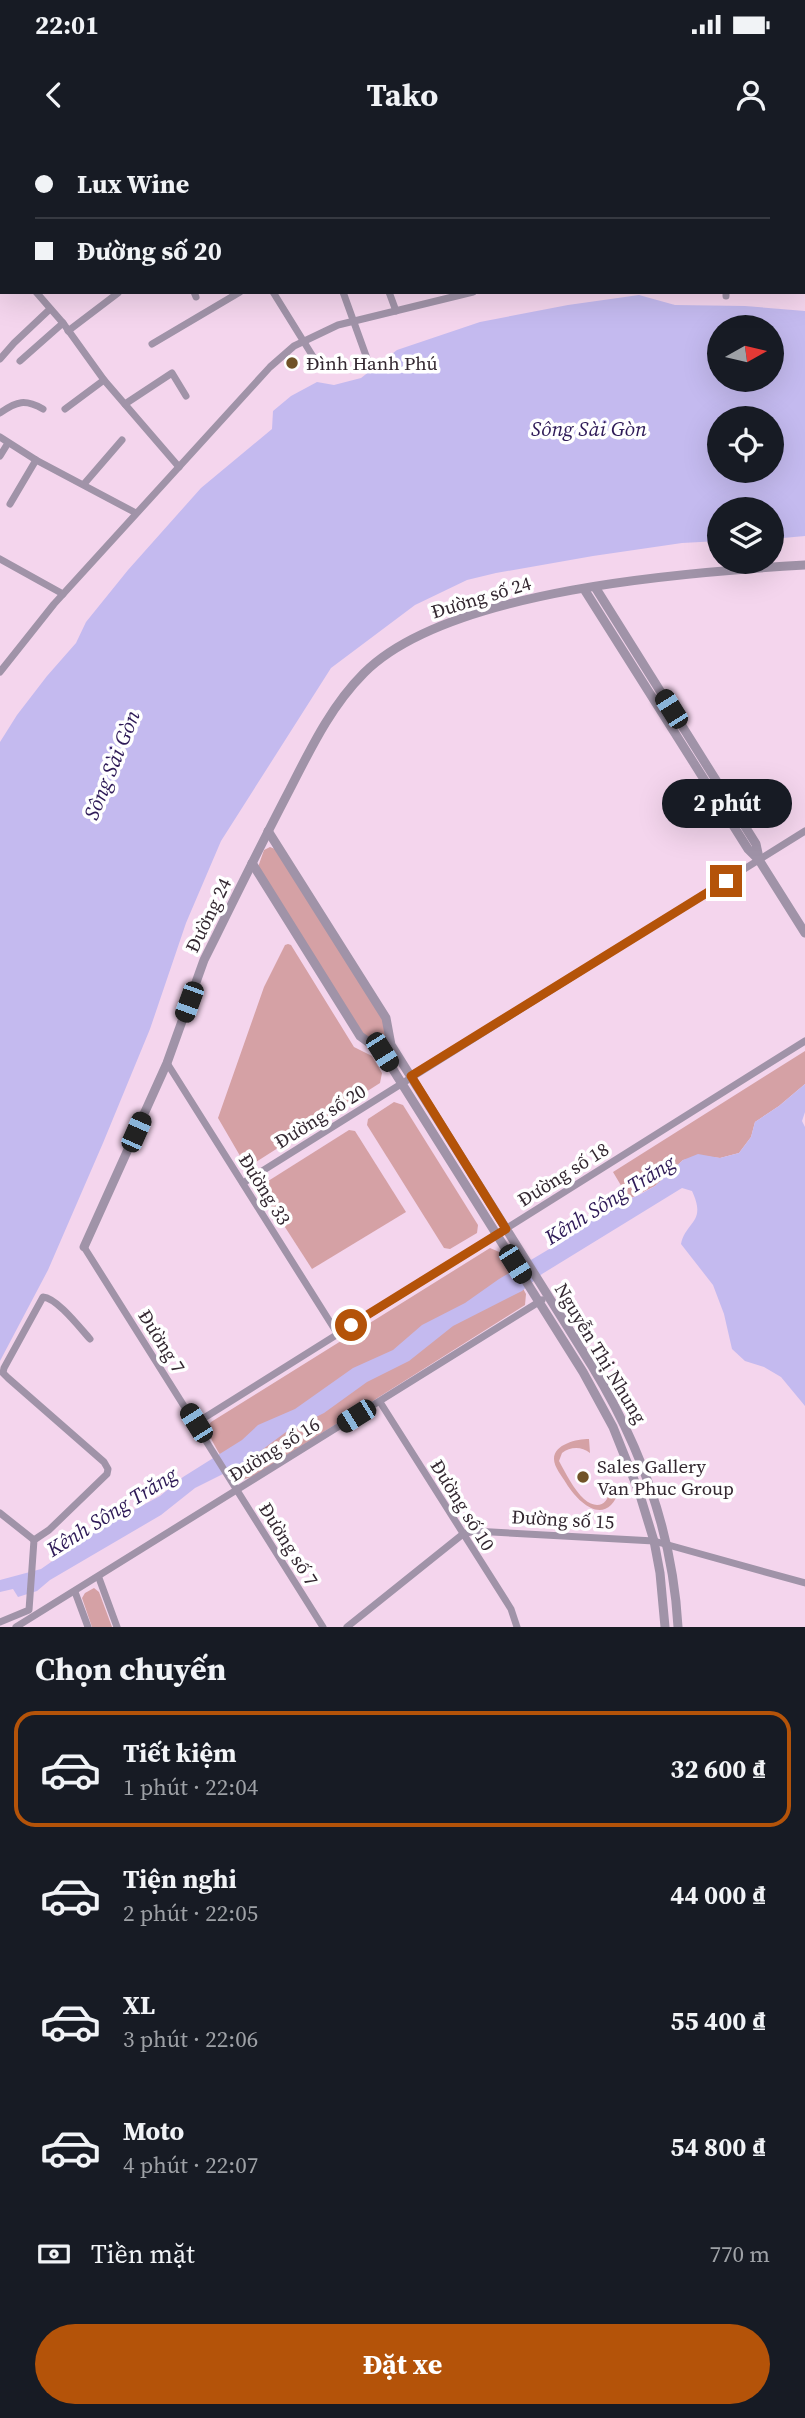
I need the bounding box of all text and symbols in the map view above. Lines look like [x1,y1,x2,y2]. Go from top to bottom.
text: 22:01 [35,7,99,43]
text: Tako [367,73,438,117]
icon: back [35,76,73,114]
icon: person [732,76,770,114]
text: Lux Wine [77,166,189,202]
text: Đường số 20 [77,233,222,269]
north arrow [707,315,784,392]
map controls [707,315,784,574]
place label: Đình Hanh Phú [306,350,438,376]
marker: Đình Hanh Phú [284,355,300,371]
button: locate [707,406,784,483]
water label: Sông Sài Gòn [531,414,647,443]
button: layers [707,497,784,574]
street label: Đường số 24 [428,569,534,624]
car [651,686,692,732]
water label: Sông Sài Gòn [76,706,147,824]
callout: 2 phút [661,780,791,828]
text: 2 phút [693,787,761,819]
route end [710,865,742,897]
street label: Đường 24 [179,873,237,957]
car [172,979,207,1025]
car [362,1029,403,1075]
street label: Đường số 20 [269,1078,371,1154]
car [118,1109,155,1155]
street label: Đường số 18 [512,1136,614,1212]
water label: Kênh Sông Trăng [538,1147,681,1252]
street label: Đường 33 [233,1148,297,1230]
car [495,1241,536,1287]
street label: Nguyễn Thị Nhung [549,1278,653,1428]
street label: Đường 7 [132,1304,192,1378]
route start [335,1309,367,1341]
car [333,1396,380,1436]
car [176,1400,217,1446]
street label: Đường số 16 [223,1411,325,1487]
place label: Sales Gallery Van Phuc Group [597,1453,734,1501]
street label: Đường số 10 [425,1454,501,1556]
water label: Kênh Sông Trăng [40,1459,183,1564]
marker: Sales Gallery Van Phuc Group [575,1469,591,1485]
street label: Đường số 7 [253,1498,325,1590]
street label: Đường số 15 [511,1503,615,1535]
text: Chọn chuyến [35,1647,226,1691]
text: Tiết kiệm [123,1735,237,1771]
icon: car [39,1738,102,1801]
text: 32 600 ₫ [670,1751,766,1787]
text: 1 phút · 22:04 [123,1771,258,1803]
text: Tiện nghi [123,1861,237,1897]
icon: car [39,1864,102,1927]
text: 44 000 ₫ [670,1877,766,1913]
text: 2 phút · 22:05 [123,1897,258,1929]
text: XL [123,1987,155,2023]
icon: car [39,1990,102,2053]
text: 55 400 ₫ [670,2003,766,2039]
text: 3 phút · 22:06 [123,2023,258,2055]
text: Moto [123,2113,184,2149]
icon: car [39,2116,102,2179]
text: 54 800 ₫ [670,2129,766,2165]
text: 4 phút · 22:07 [123,2149,258,2181]
icon: cash [35,2235,73,2273]
text: Tiền mặt [91,2236,195,2272]
text: 770 m [709,2238,770,2270]
button: Đặt xe [35,2324,770,2404]

